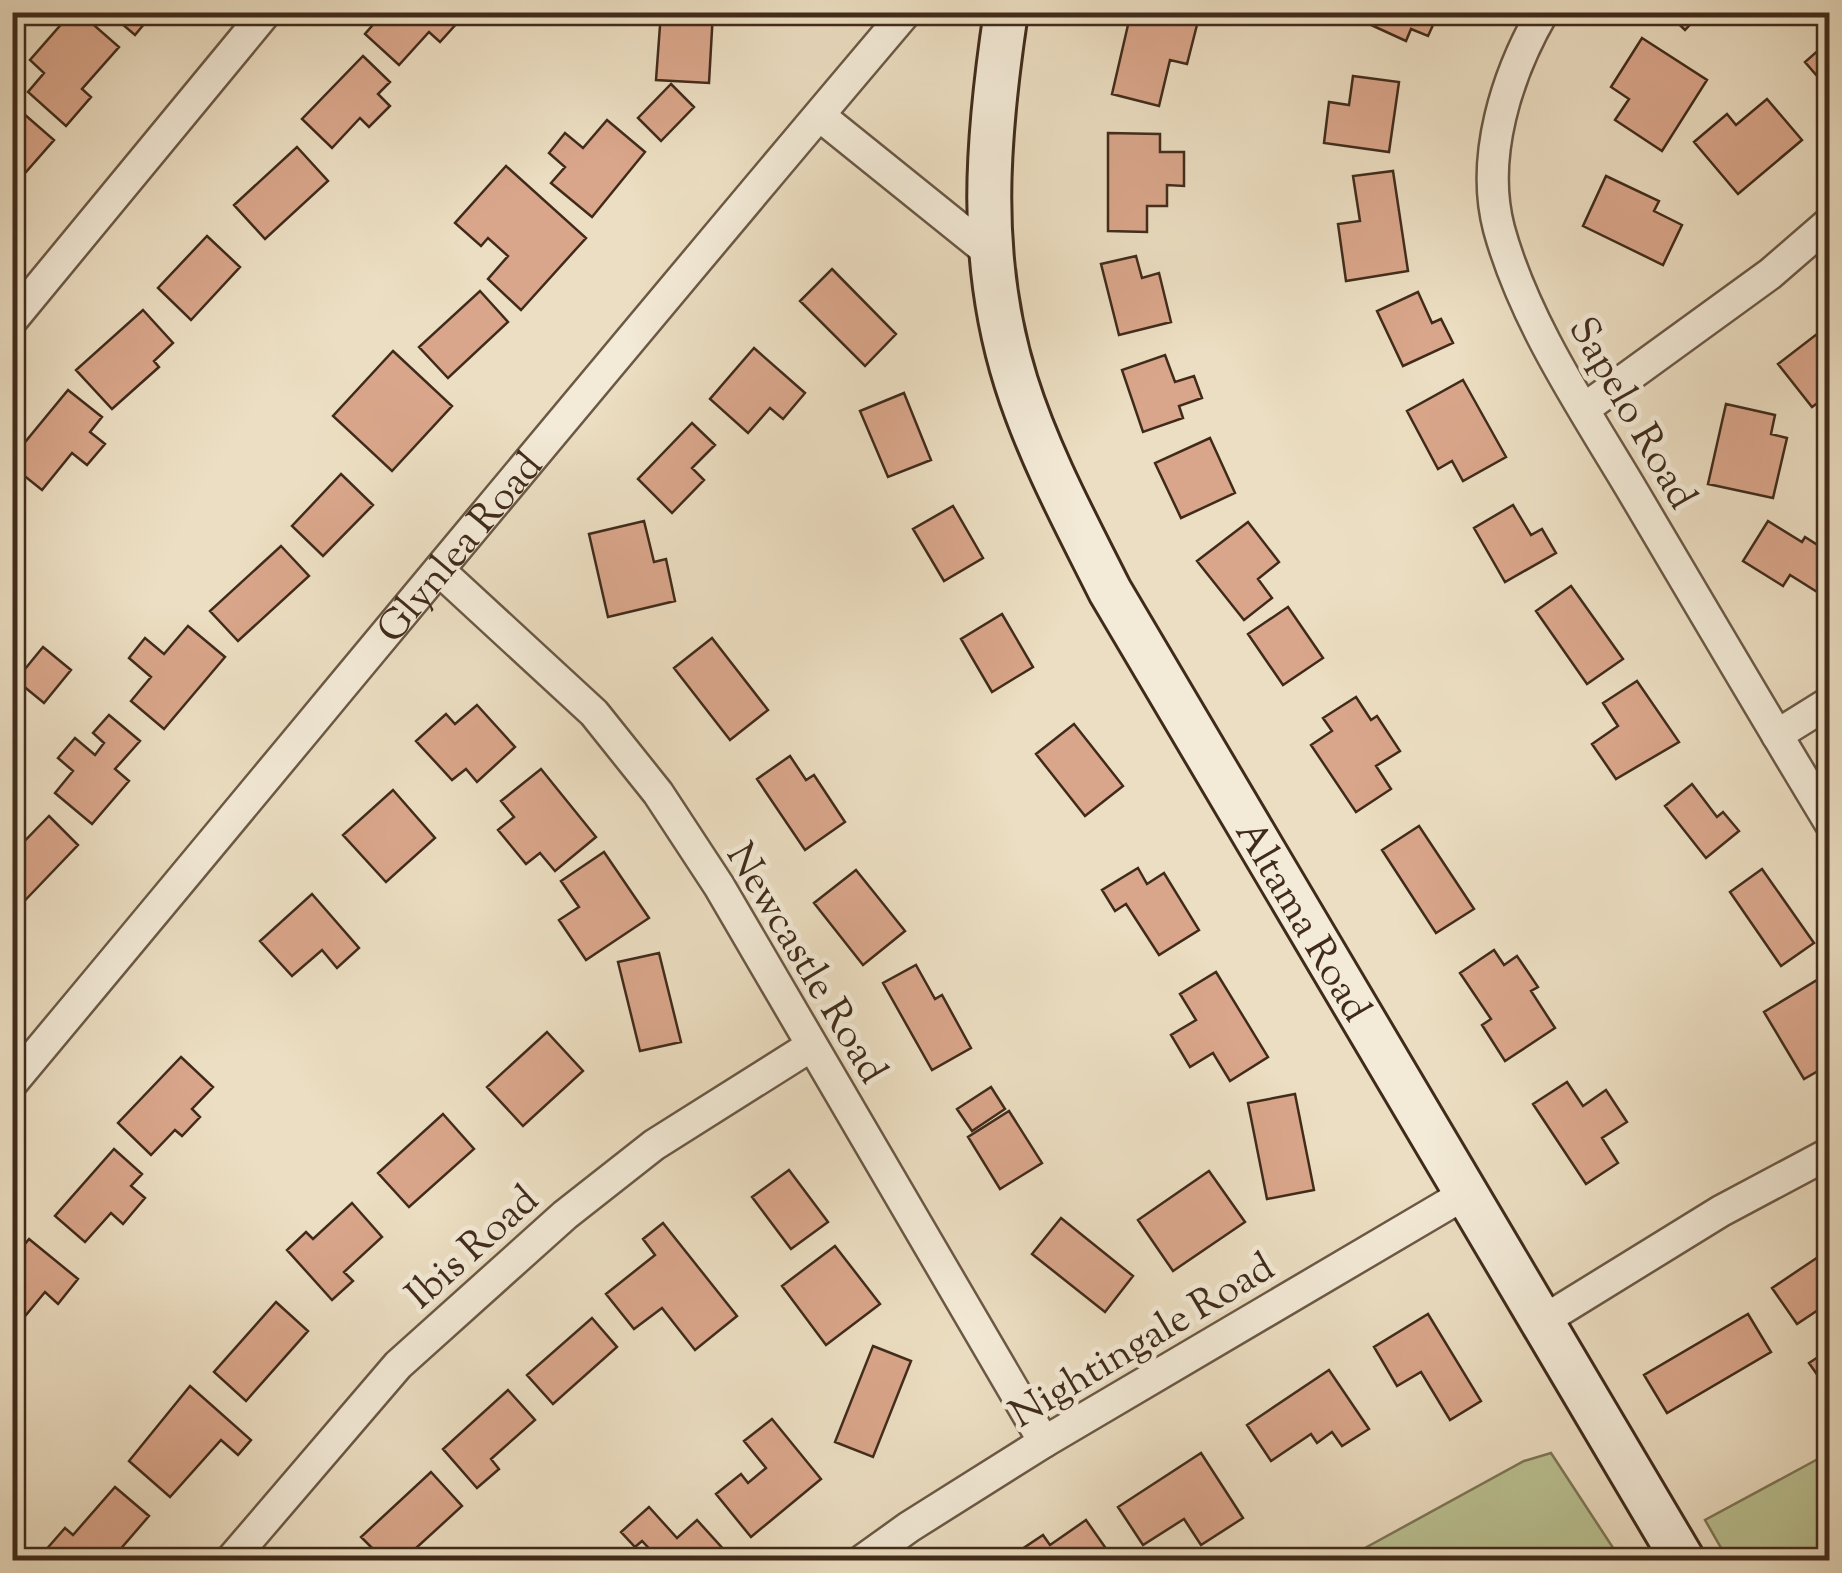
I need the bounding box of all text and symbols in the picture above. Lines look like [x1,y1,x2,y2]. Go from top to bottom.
street label: Sapelo Road [1552,308,1708,521]
street label: Glynlea Road [365,441,558,657]
street label: Altama Road [1219,811,1382,1034]
street label: Newcastle Road [710,833,899,1096]
street label: Ibis Road [395,1174,553,1324]
street label: Nightingale Road [1000,1241,1286,1444]

